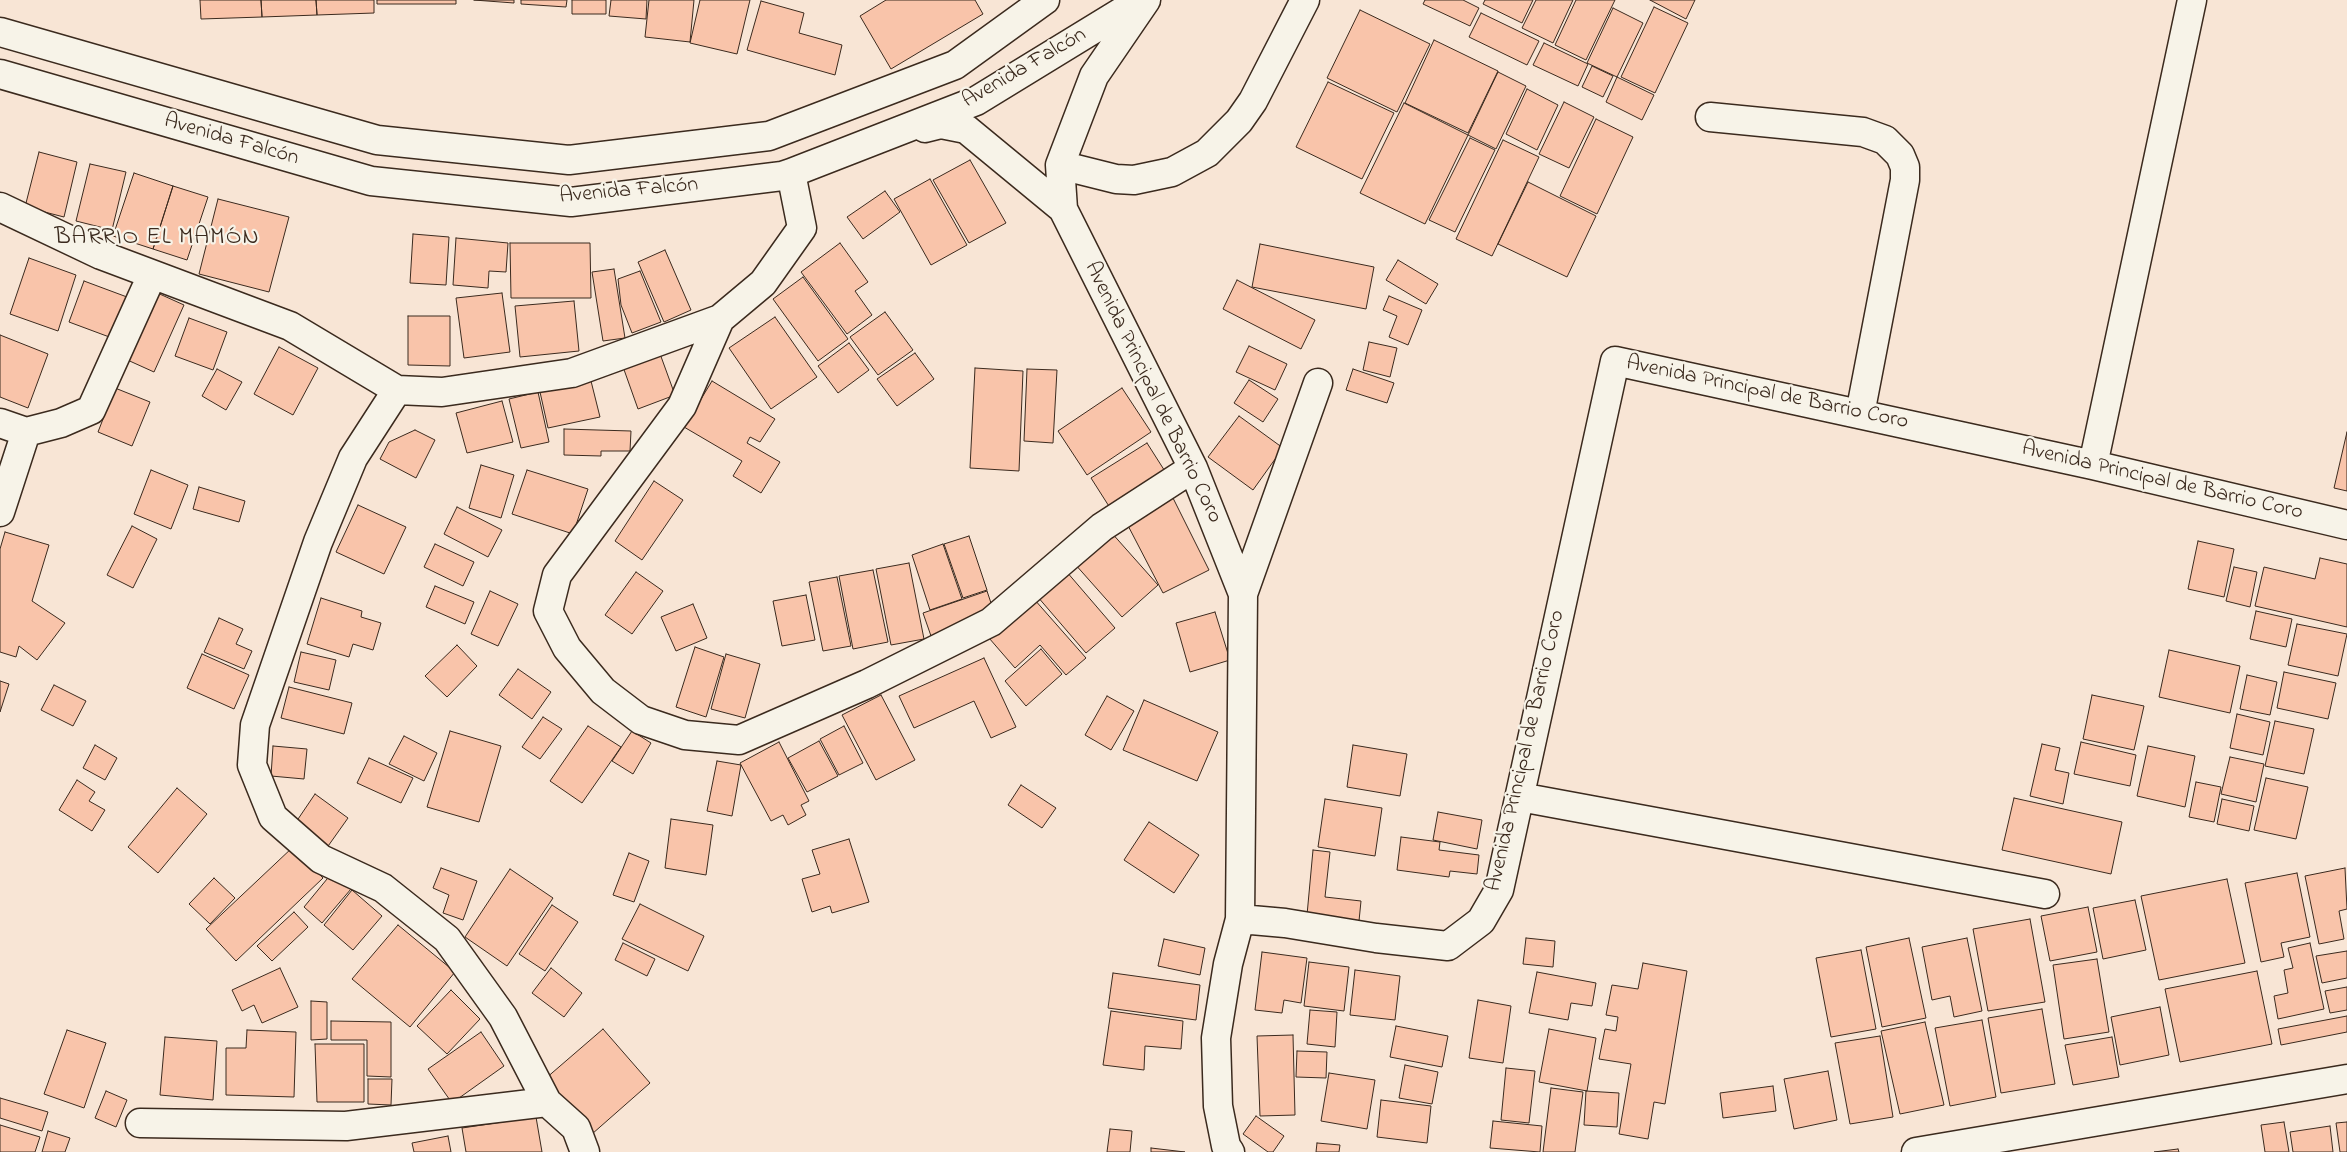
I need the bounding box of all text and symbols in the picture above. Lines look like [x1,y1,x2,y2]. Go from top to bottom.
street label: Avenida Falcón [958,23,1092,115]
street label: Avenida Falcón [161,109,301,173]
street label: Avenida Falcón [559,173,699,211]
district label: BARRIO EL MAMÓN [53,225,261,253]
street label: Avenida Principal de Barrio Coro [1077,258,1227,528]
street label: Avenida Principal de Barrio Coro [1624,351,1910,437]
street label: Avenida Principal de Barrio Coro [2019,437,2305,527]
street label: Avenida Principal de Barrio Coro [1482,608,1572,894]

